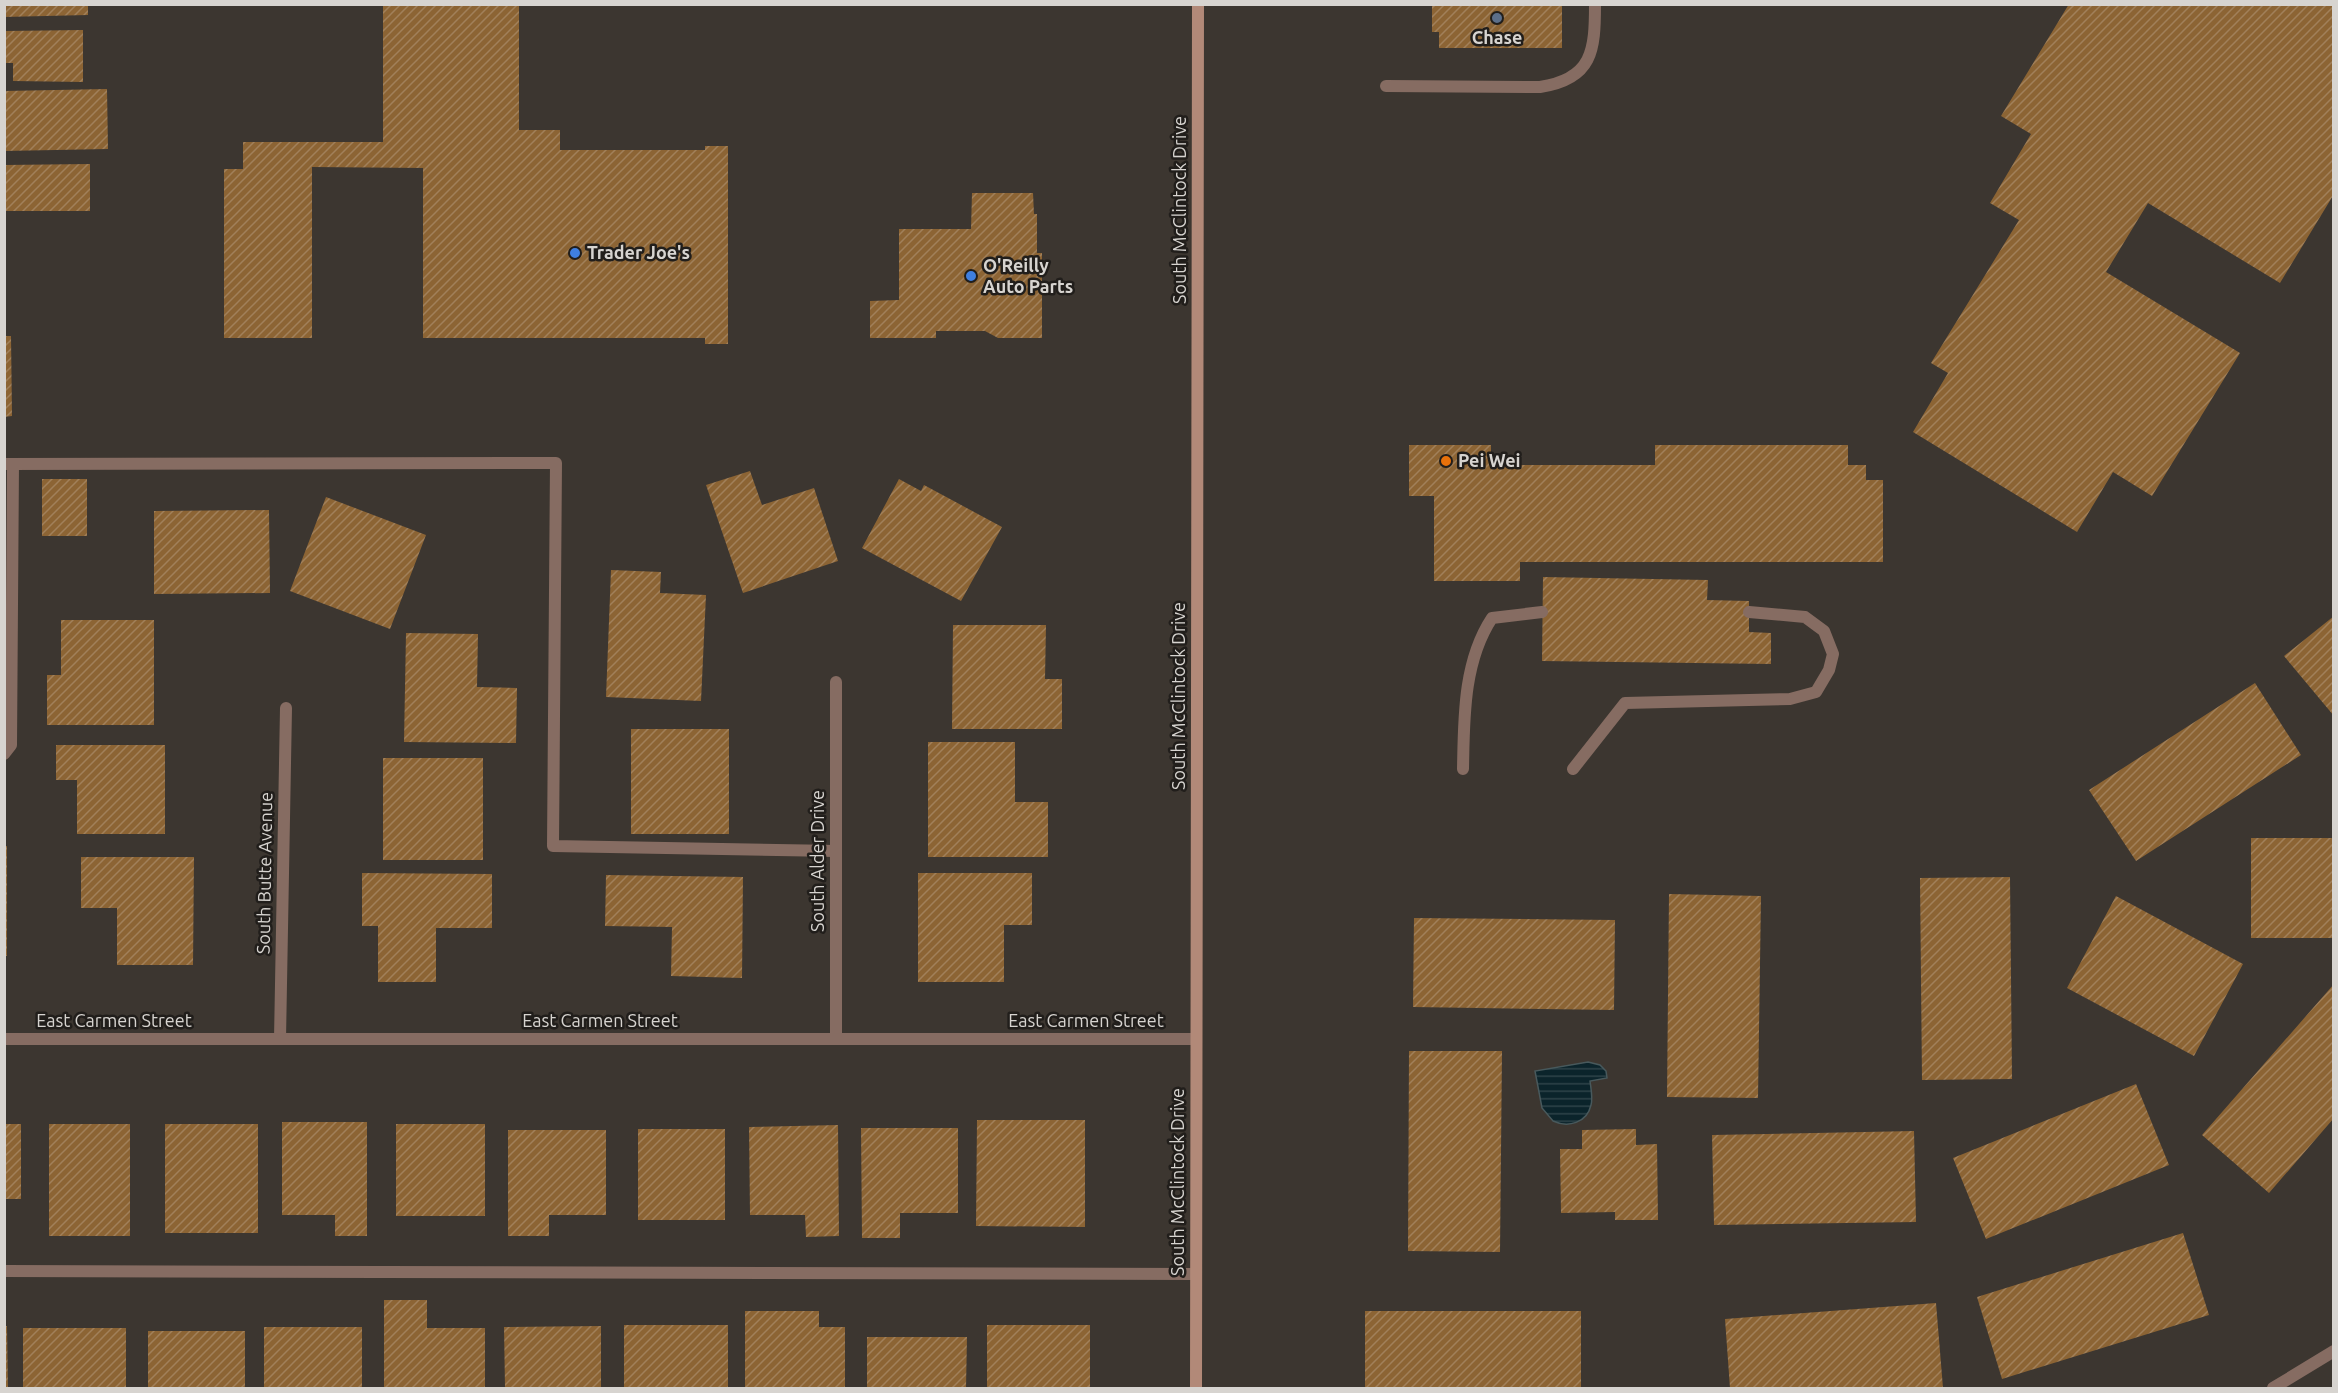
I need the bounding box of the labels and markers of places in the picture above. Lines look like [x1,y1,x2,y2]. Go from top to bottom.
marker: Chase [1490,11,1504,25]
place label: Chase [1472,27,1522,47]
place label: Trader Joe's [587,242,690,262]
marker: Trader Joe's [568,246,582,260]
place label: O'Reilly Auto Parts [983,255,1073,296]
marker: O'Reilly Auto Parts [964,269,978,283]
place label: Pei Wei [1458,450,1521,470]
marker: Pei Wei [1439,454,1453,468]

